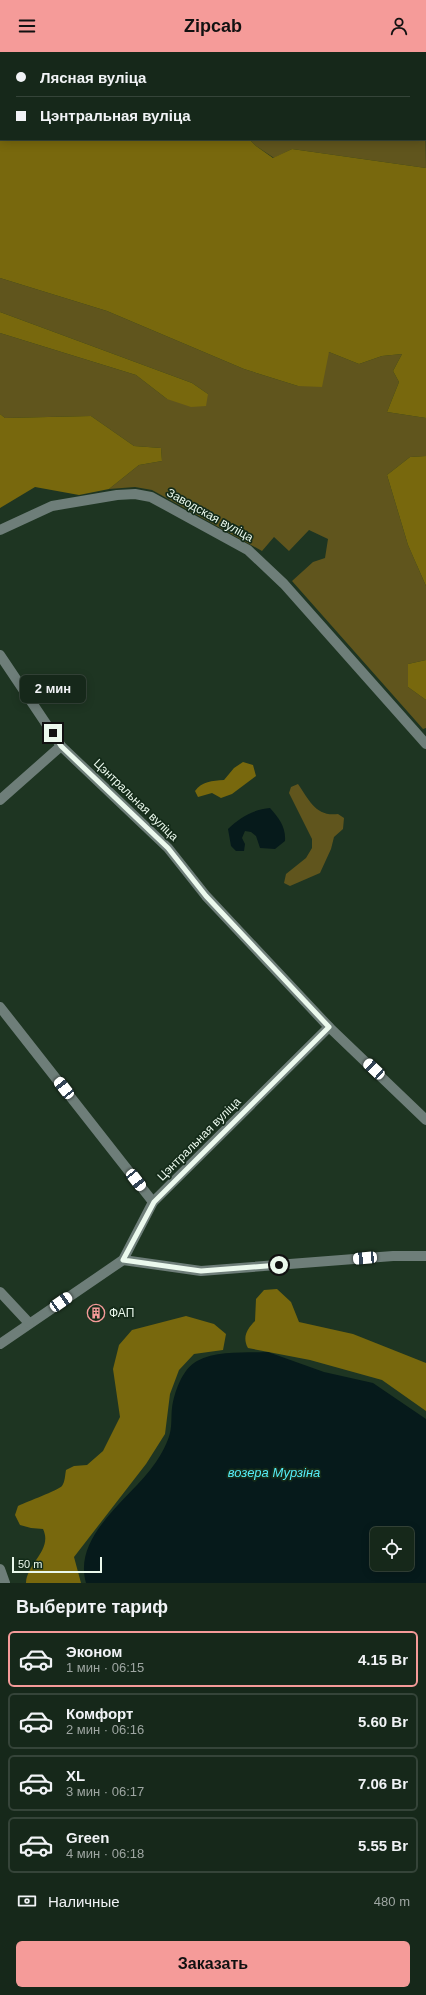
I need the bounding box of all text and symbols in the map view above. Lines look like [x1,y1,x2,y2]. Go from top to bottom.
icon: menu [16,15,38,37]
icon: person [388,15,410,37]
text: Zipcab [184,16,242,36]
text: Лясная вуліца [40,69,146,86]
text: Цэнтральная вуліца [40,107,191,124]
street label: Заводская вуліца [164,485,256,545]
callout: 2 мин [20,675,86,703]
text: 2 мин [35,681,71,696]
route end [44,724,62,742]
street label: Цэнтральная вуліца [91,756,181,844]
car [361,1056,387,1082]
car [52,1075,76,1101]
street label: Цэнтральная вуліца [154,1094,244,1184]
car [124,1167,148,1193]
car [353,1251,377,1265]
route start [270,1256,288,1274]
car [48,1290,74,1314]
building icon: ФАП [86,1303,106,1323]
place label: ФАП [109,1306,134,1320]
water label: возера Мурзіна [228,1465,320,1480]
map controls [370,1527,414,1571]
button: locate [370,1527,414,1571]
scale bar [12,1555,102,1574]
text: 50 m [18,1558,42,1570]
text: Выберите тариф [16,1597,168,1617]
icon: car [18,1641,54,1677]
text: Эконом [66,1643,122,1660]
text: 4.15 Br [358,1651,408,1668]
text: 1 мин · 06:15 [66,1660,144,1675]
icon: car [18,1703,54,1739]
text: Комфорт [66,1705,133,1722]
text: 5.60 Br [358,1713,408,1730]
text: 2 мин · 06:16 [66,1722,144,1737]
icon: car [18,1765,54,1801]
text: XL [66,1767,85,1784]
text: 7.06 Br [358,1775,408,1792]
text: 3 мин · 06:17 [66,1784,144,1799]
icon: car [18,1827,54,1863]
text: Green [66,1829,109,1846]
text: 5.55 Br [358,1837,408,1854]
text: 4 мин · 06:18 [66,1846,144,1861]
icon: cash [16,1890,38,1912]
text: Наличные [48,1893,120,1910]
text: 480 m [374,1894,410,1909]
button: Заказать [16,1941,410,1987]

